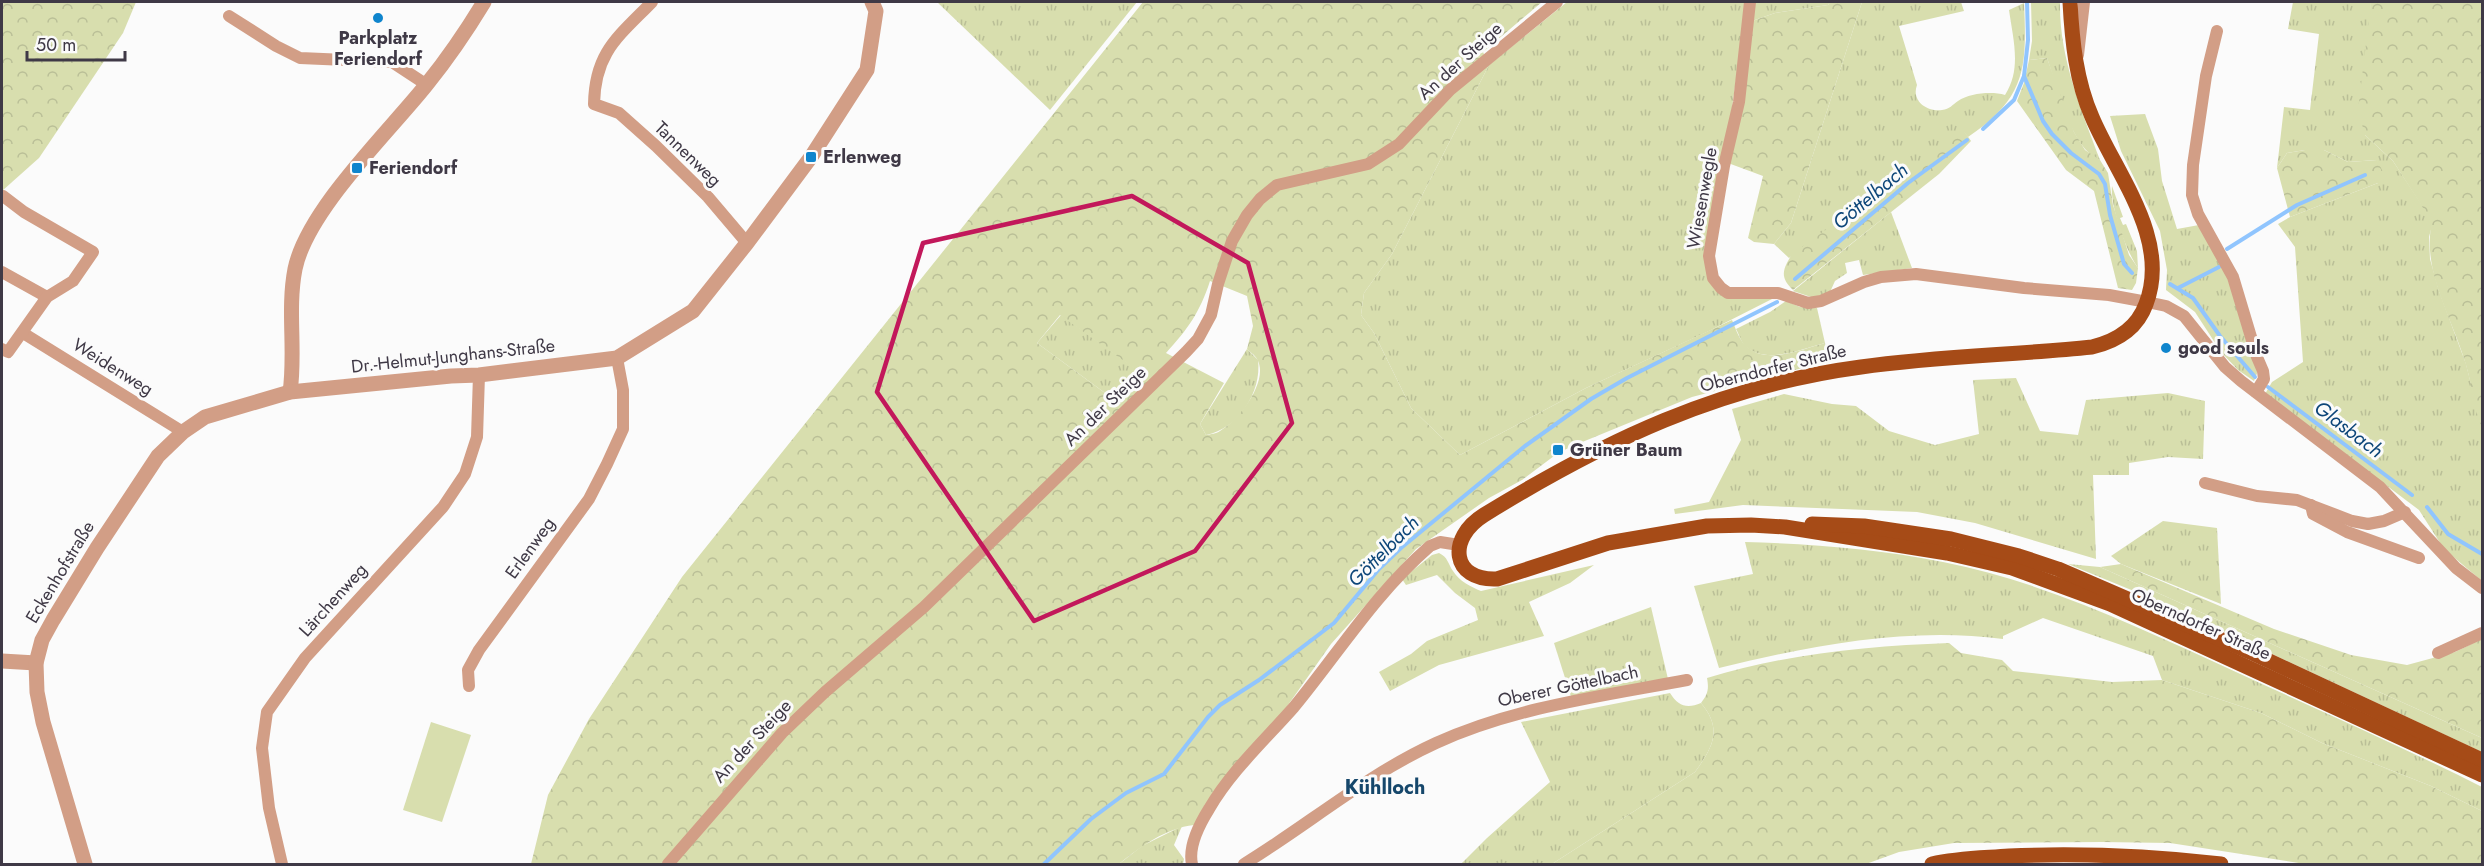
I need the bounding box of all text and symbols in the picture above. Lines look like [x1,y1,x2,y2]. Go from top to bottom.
marker: Parkplatz Feriendorf [371,11,385,25]
street label: An der Steige [1412,16,1508,106]
scale bar [27,24,124,62]
place label: Parkplatz Feriendorf [334,25,423,72]
text: 50 m [36,32,76,58]
street label: Tannenweg [649,115,727,193]
place label: Erlenweg [823,144,901,170]
street label: Wiesenwegle [1680,145,1724,251]
marker: Erlenweg [804,150,818,164]
place label: Feriendorf [369,155,458,181]
water label: Göttelbach [1826,156,1914,237]
marker: Feriendorf [350,161,364,175]
street label: Weidenweg [68,332,158,402]
street label: Dr.-Helmut-Junghans-Straße [350,332,556,380]
place label: good souls [2178,335,2269,361]
street label: Oberndorfer Straße [1697,337,1849,399]
marker: good souls [2159,341,2173,355]
street label: An der Steige [1058,360,1152,452]
water label: Glasbach [2308,394,2389,465]
place label: Grüner Baum [1570,437,1683,463]
marker: Grüner Baum [1551,443,1565,457]
water label: Göttelbach [1341,509,1426,594]
street label: Erlenweg [499,512,561,584]
street label: Eckenhofstraße [19,516,101,628]
street label: Lärchenweg [293,558,373,642]
street label: Oberndorfer Straße [2127,582,2275,666]
street label: Oberer Göttelbach [1495,658,1641,714]
street label: An der Steige [707,694,797,788]
district label: Kühlloch [1345,773,1425,802]

